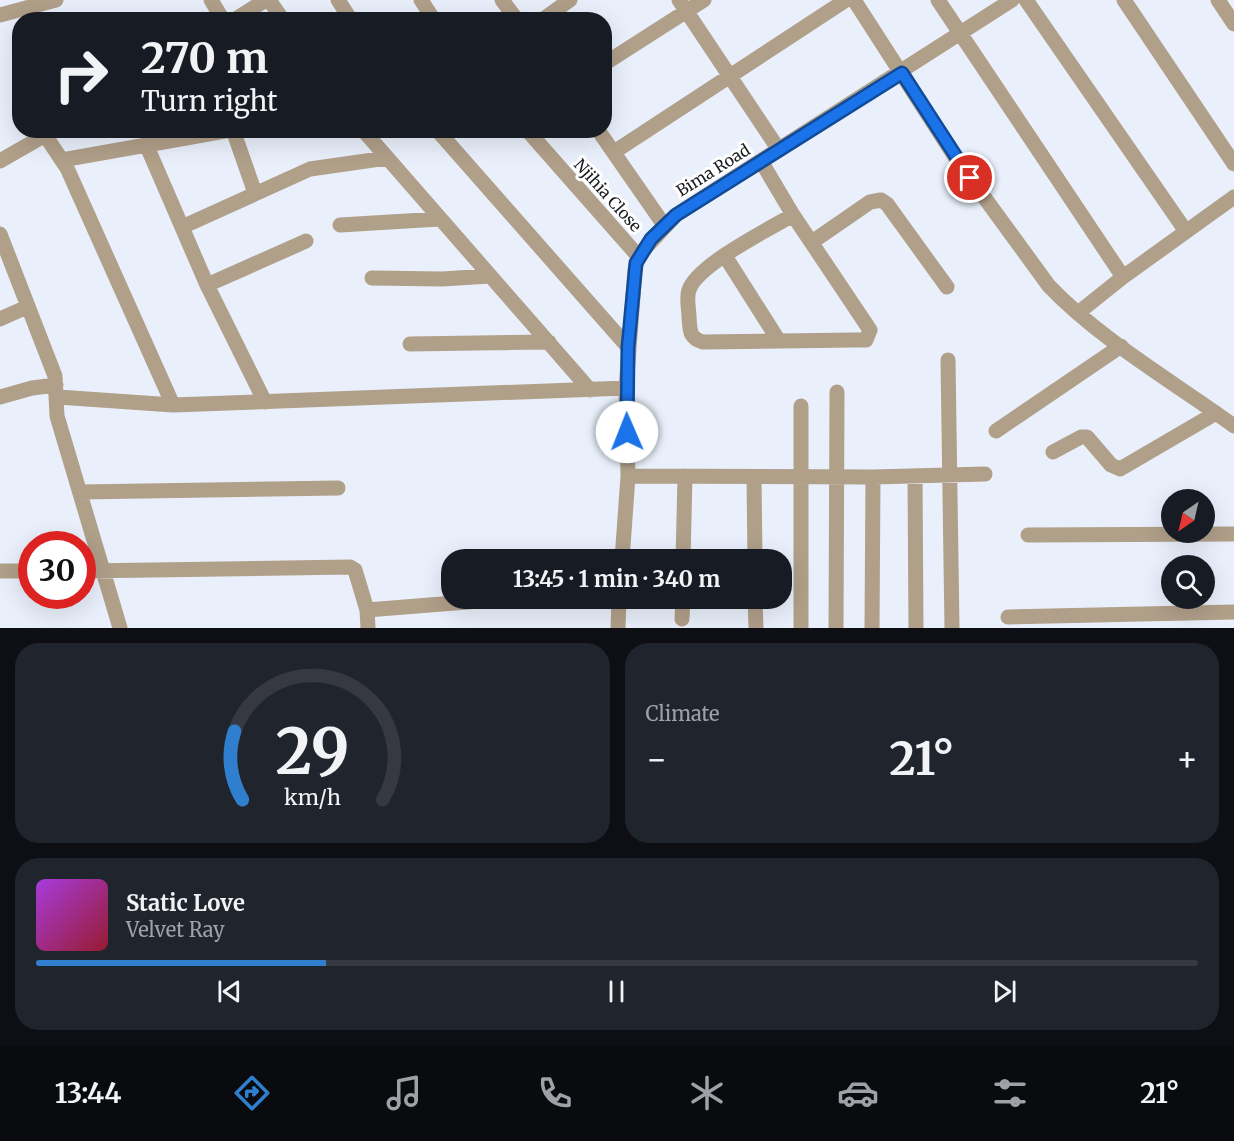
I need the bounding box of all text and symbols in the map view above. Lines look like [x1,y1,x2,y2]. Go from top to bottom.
text: 270 m [141,32,268,84]
icon: right [42,36,120,114]
text: Turn right [141,84,278,118]
street label: Bima Road [673,139,754,200]
pin [944,152,995,203]
street label: Njihia Close [570,154,646,236]
icon: arrive [953,161,986,194]
position arrow [595,400,659,464]
north arrow [1161,489,1215,543]
map controls [1161,489,1215,609]
speed limit sign: 30 [18,531,96,609]
button: search [1161,555,1215,609]
text: 13:45 · 1 min · 340 m [513,565,720,593]
text: Climate [646,701,720,726]
text: 29 [275,713,349,791]
text: 21° [889,731,954,787]
text: − [646,739,668,780]
text: + [1176,739,1198,780]
text: km/h [284,784,341,811]
text: Static Love [126,889,245,917]
text: Velvet Ray [126,917,225,942]
icon: previous [213,975,246,1008]
icon: pause [600,975,633,1008]
icon: next [988,975,1021,1008]
icon: directions [231,1072,273,1114]
icon: music [383,1072,425,1114]
icon: phone [534,1072,576,1114]
icon: climate [686,1072,728,1114]
icon: car [837,1072,879,1114]
icon: filters [989,1072,1031,1114]
text: 13:44 [55,1076,121,1110]
text: 21° [1140,1076,1179,1110]

